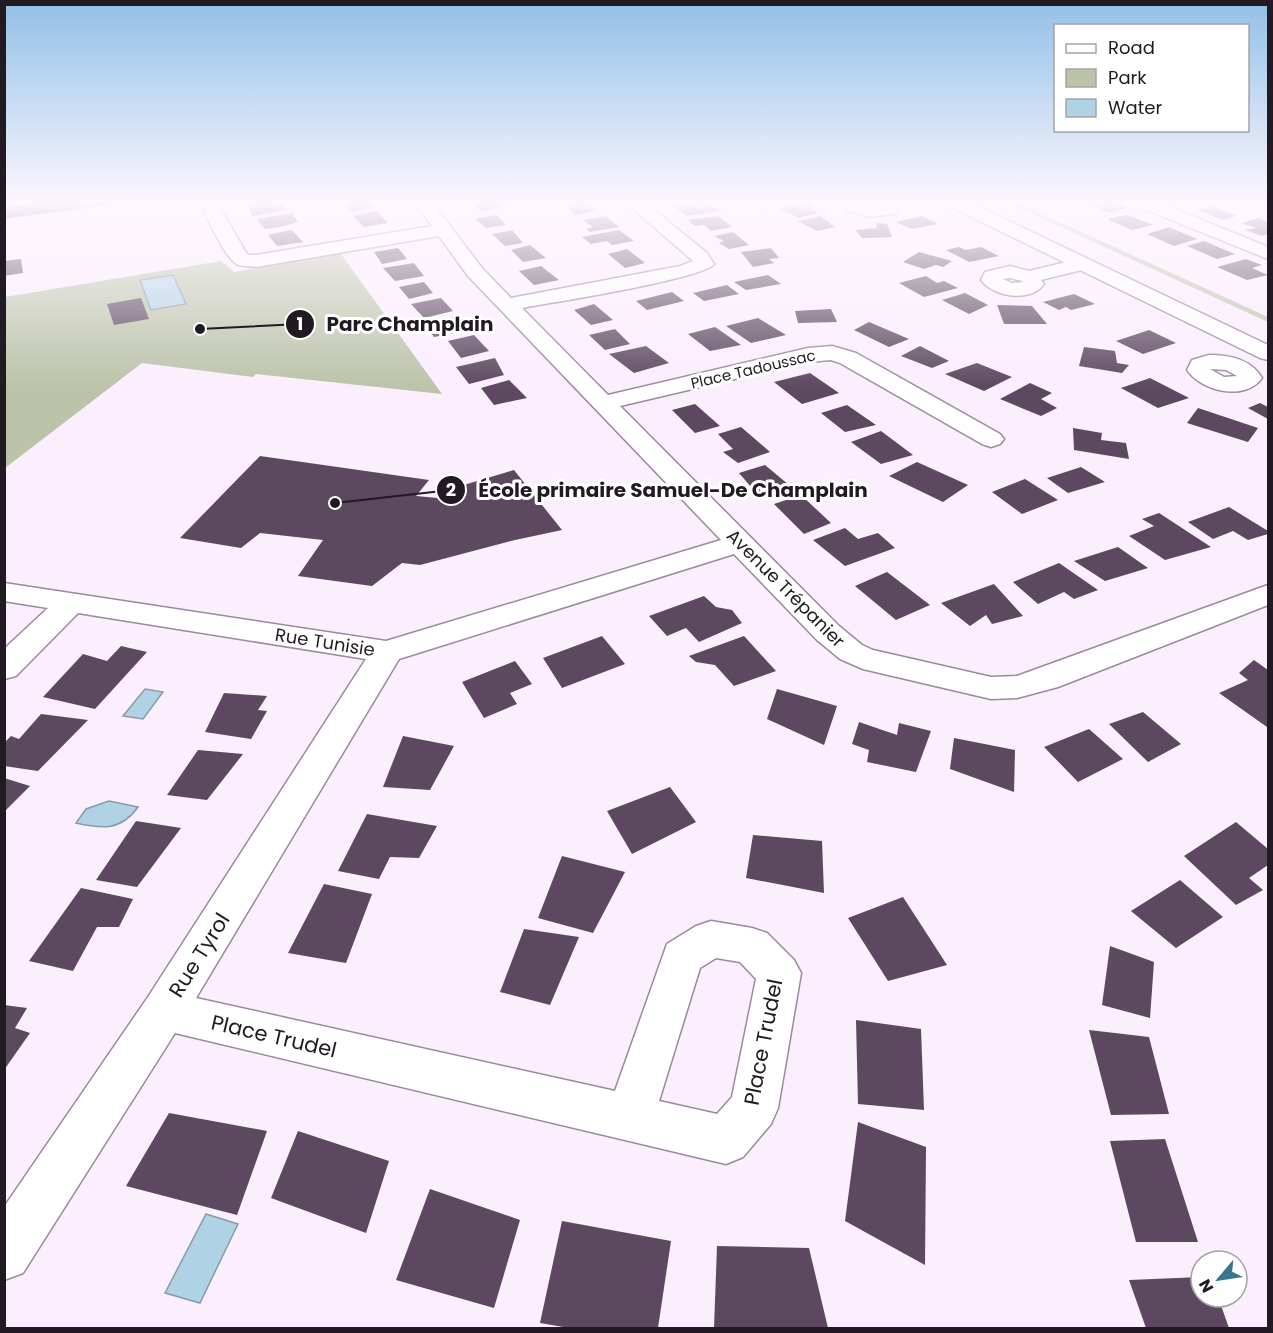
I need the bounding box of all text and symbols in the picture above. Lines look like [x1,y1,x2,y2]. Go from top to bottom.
legend [1054,24,1249,132]
text: Road [1108,35,1155,60]
text: Park [1108,65,1147,90]
text: Water [1108,95,1162,120]
callout: Parc Champlain [285,305,506,343]
text: Parc Champlain [327,310,493,338]
text: 1 [297,311,303,336]
street label: Place Tadoussac [689,344,817,394]
callout: École primaire Samuel-De Champlain [436,471,879,509]
text: École primaire Samuel-De Champlain [478,476,868,504]
text: 2 [446,477,456,502]
street label: Avenue Trépanier [721,523,851,653]
street label: Rue Tunisie [273,622,377,662]
street label: Rue Tyrol [162,907,236,1003]
street label: Place Trudel [737,976,789,1108]
street label: Place Trudel [208,1007,340,1065]
north arrow [1189,1249,1249,1309]
text: N [1193,1275,1219,1297]

